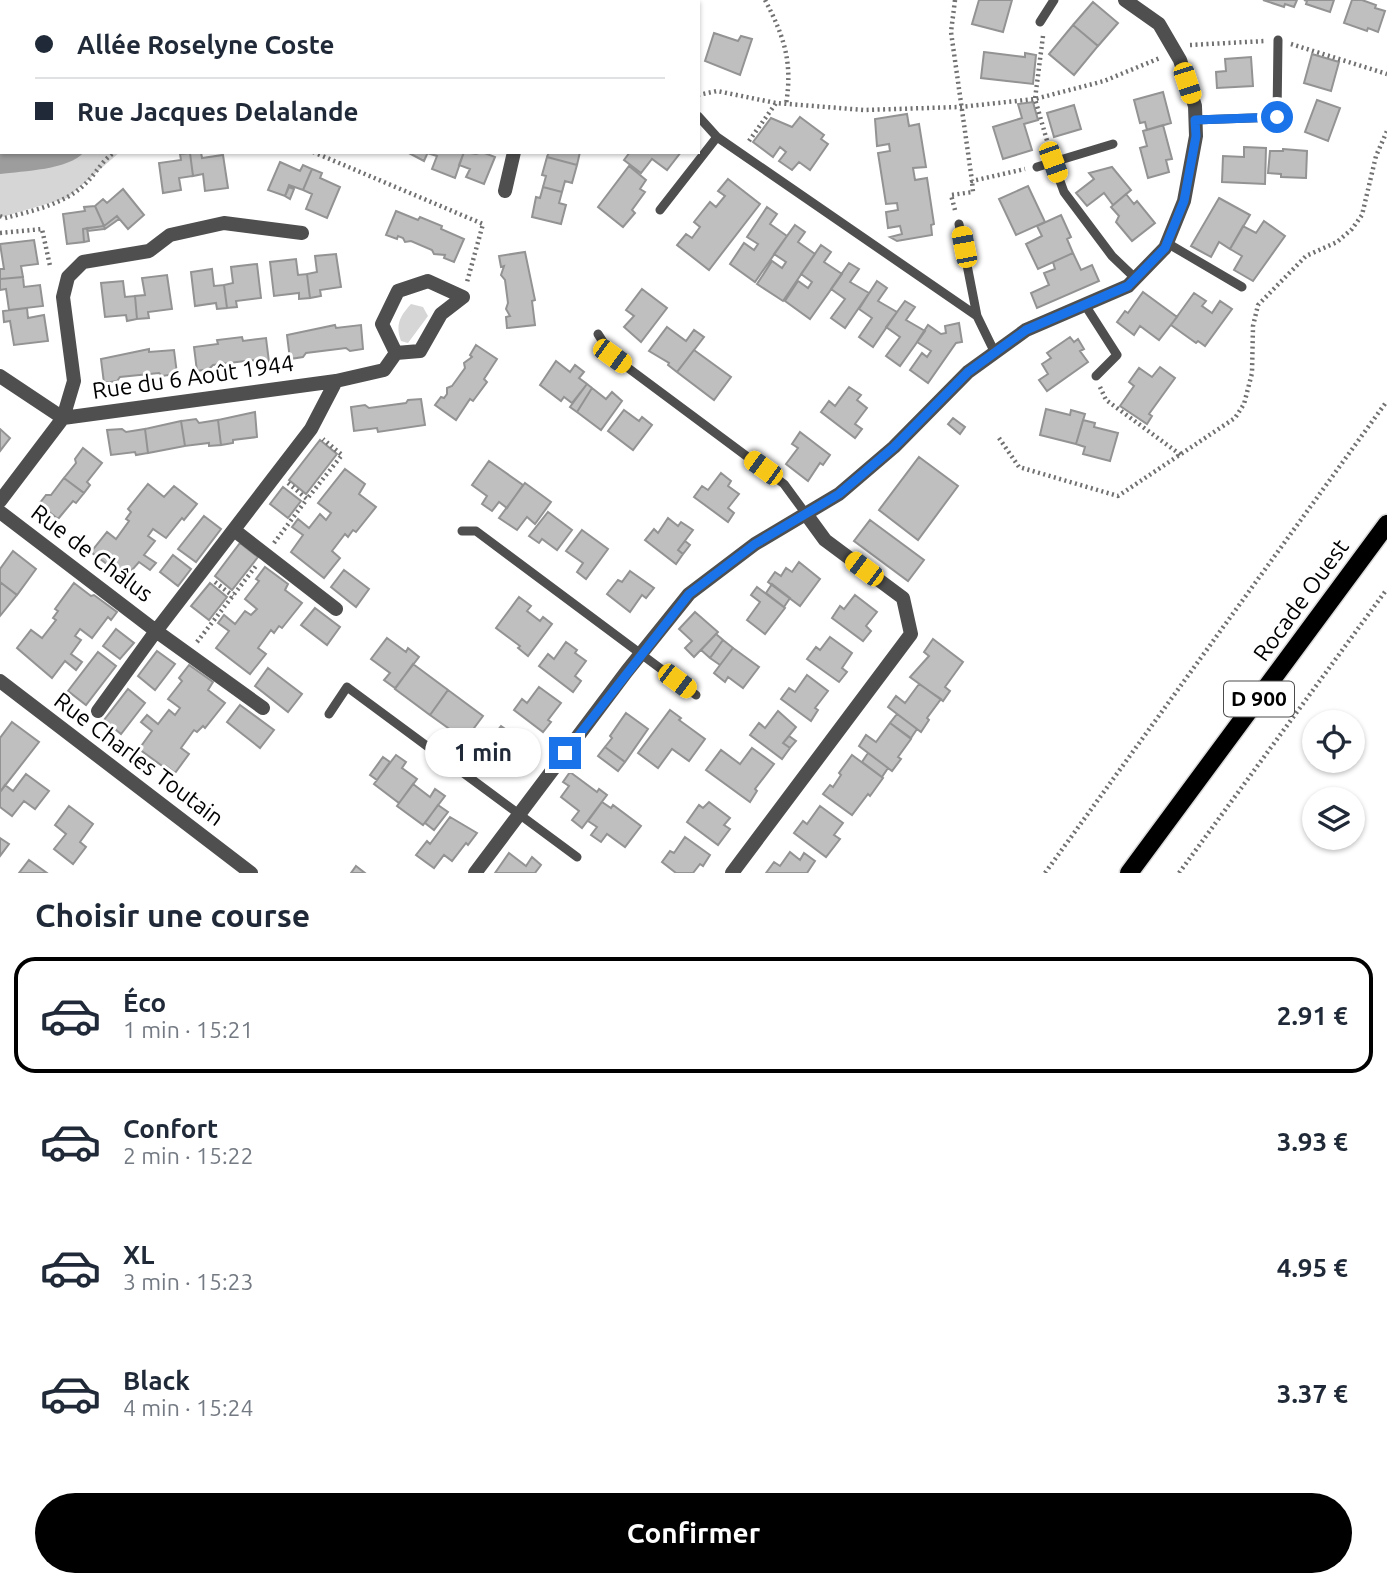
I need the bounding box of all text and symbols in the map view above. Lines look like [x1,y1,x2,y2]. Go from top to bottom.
text: Allée Roselyne Coste [77,30,335,59]
car [1171,60,1204,106]
text: Rue Jacques Delalande [77,97,359,126]
route start [1261,101,1293,133]
car [1036,139,1071,185]
car [950,224,979,270]
car [589,335,636,377]
street label: Rue du 6 Août 1944 [91,350,295,403]
car [740,447,787,489]
street label: Rue de Châlus [27,499,158,606]
street label: Rocade Ouest [1248,534,1353,665]
car [841,548,888,590]
car [654,660,701,702]
road number: D 900 [1224,682,1294,716]
street label: Rue Charles Toutain [50,687,229,830]
map controls [1302,710,1365,850]
button: locate [1302,710,1365,773]
callout: 1 min [425,728,540,778]
route end [549,737,581,769]
text: 1 min [454,740,512,765]
button: layers [1302,787,1365,850]
text: Choisir une course [35,897,310,933]
icon: car [39,984,102,1047]
text: Éco [123,988,166,1017]
text: 2.91 € [1277,1001,1348,1030]
text: 1 min · 15:21 [123,1017,254,1042]
icon: car [39,1110,102,1173]
text: Confort [123,1114,218,1143]
text: 3.93 € [1277,1127,1348,1156]
text: 2 min · 15:22 [123,1143,254,1168]
icon: car [39,1236,102,1299]
text: XL [123,1240,154,1269]
text: 4.95 € [1277,1253,1348,1282]
text: 3 min · 15:23 [123,1269,254,1294]
icon: car [39,1362,102,1425]
text: Black [123,1366,190,1395]
text: 3.37 € [1277,1379,1348,1408]
text: 4 min · 15:24 [123,1395,254,1420]
button: Confirmer [35,1493,1352,1573]

